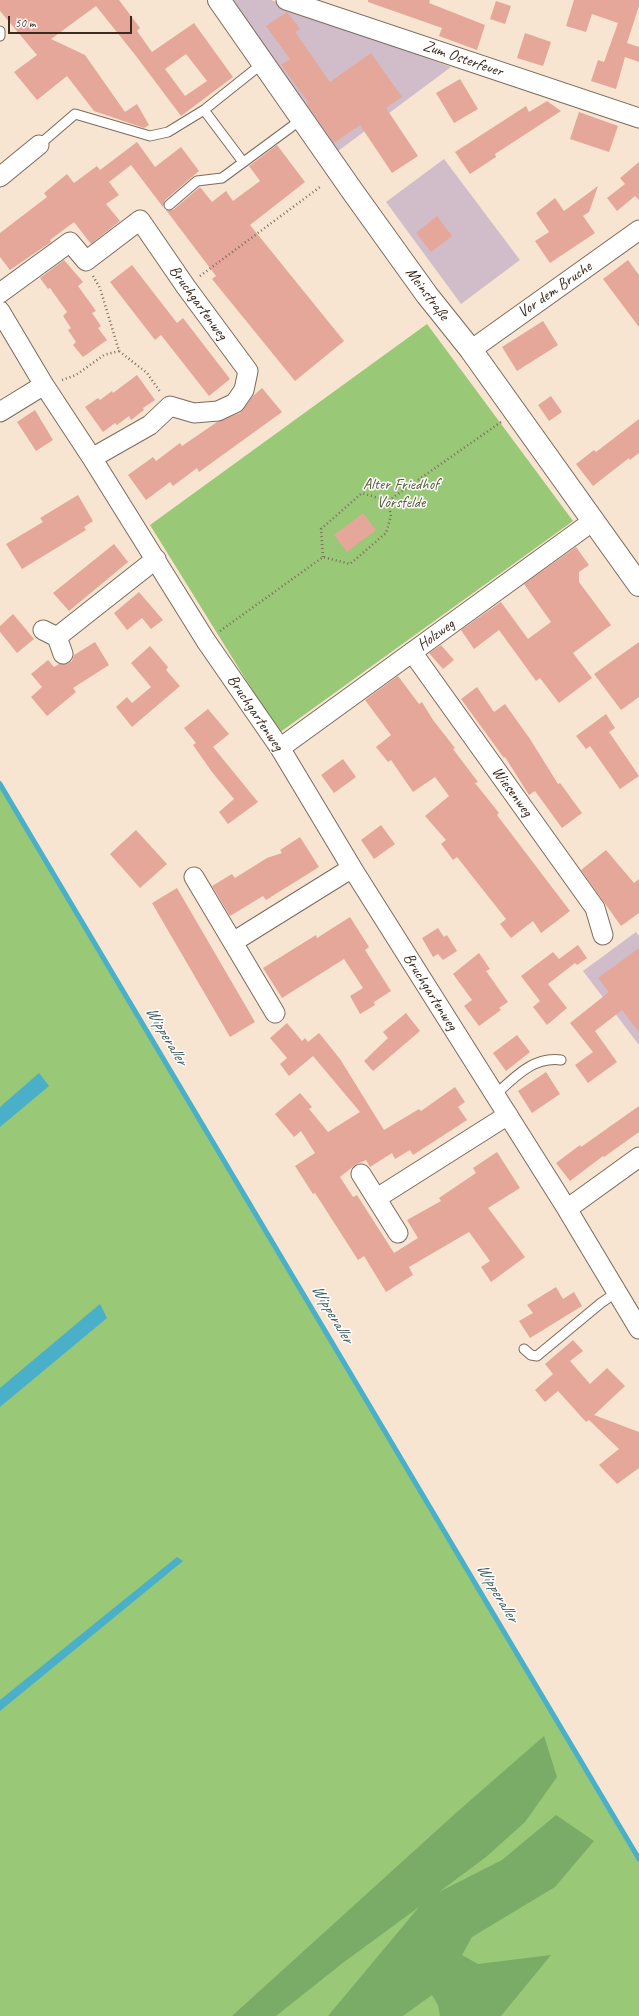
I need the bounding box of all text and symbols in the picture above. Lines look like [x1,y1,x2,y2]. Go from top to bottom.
scale bar [10,8,134,34]
text: 50 m [15,15,35,31]
street label: Zum Osterfeuer [421,36,505,82]
street label: Vor dem Bruche [514,258,596,322]
street label: Bruchgartenweg [164,262,232,344]
street label: Meinstraße [401,264,453,324]
park label: Alter Friedhof Vorsfelde [363,475,439,513]
street label: Holzweg [414,615,458,655]
street label: Bruchgartenweg [223,671,287,755]
street label: Wiesenweg [487,763,537,821]
street label: Bruchgartenweg [399,950,461,1034]
water label: Wipperaller [141,1003,191,1069]
water label: Wipperaller [307,1281,357,1347]
water label: Wipperaller [472,1560,522,1626]

